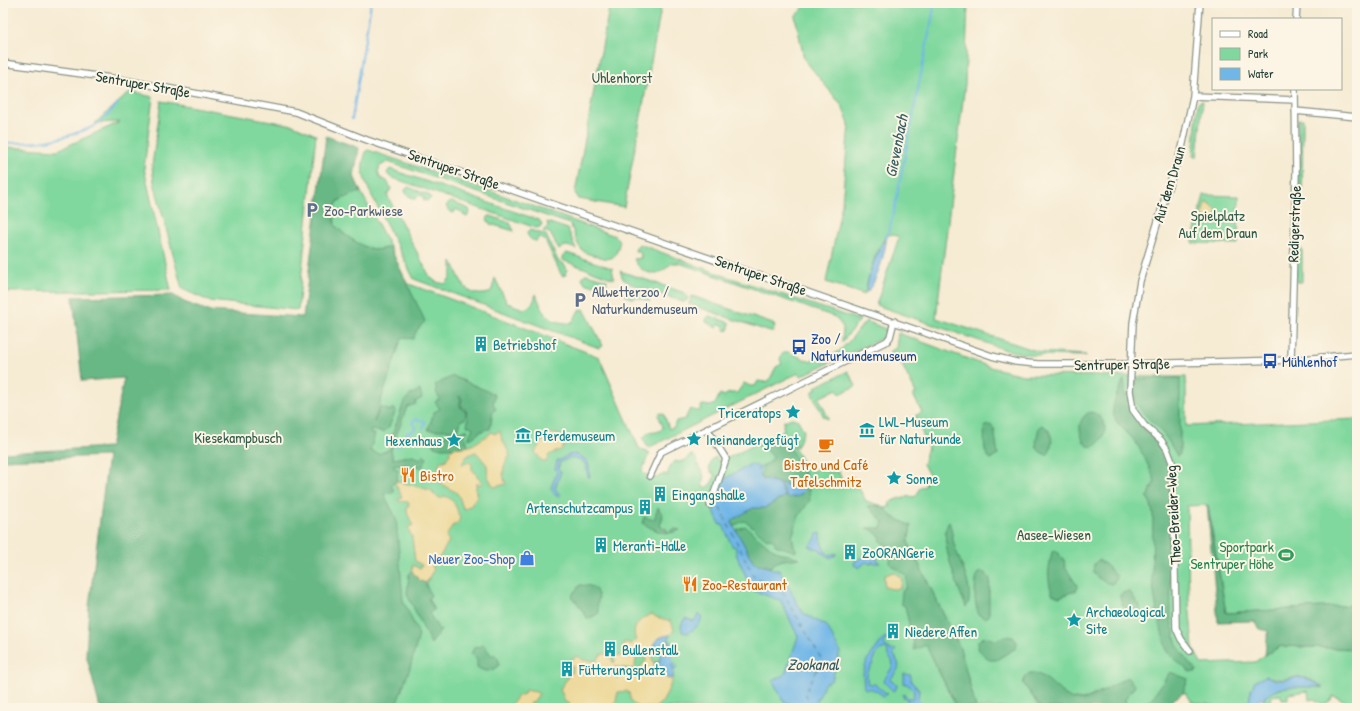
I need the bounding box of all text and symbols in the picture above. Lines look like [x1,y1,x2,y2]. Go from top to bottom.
legend [1212,18,1342,90]
text: Road [1248,25,1268,42]
text: Park [1248,45,1268,62]
street label: Sentruper Straße [94,65,192,103]
text: Water [1248,65,1274,82]
park label: Uhlenhorst [592,67,653,88]
water label: Gievenbach [879,112,913,179]
street label: Sentruper Straße [405,143,503,195]
street label: Auf dem Draun [1147,143,1191,225]
street label: Redigerstraße [1282,185,1306,263]
place label: Zoo-Parkwiese [324,200,403,221]
parking icon: Zoo-Parkwiese [303,201,321,219]
park label: Spielplatz Auf dem Draun [1178,205,1258,243]
street label: Sentruper Straße [712,249,810,301]
place label: Allwetterzoo / Naturkundemuseum [592,281,698,319]
parking icon: Allwetterzoo / Naturkundemuseum [571,291,589,309]
place label: Zoo / Naturkundemuseum [811,328,917,366]
place label: Betriebshof [493,334,557,355]
building icon: Betriebshof [472,335,490,353]
bus stop icon: Zoo / Naturkundemuseum [790,338,808,356]
place label: Mühlenhof [1282,351,1338,372]
bus stop icon: Mühlenhof [1261,352,1279,370]
street label: Sentruper Straße [1074,353,1170,375]
place label: Triceratops [718,402,781,423]
place icon: Triceratops [784,403,802,421]
place label: LWL-Museum für Naturkunde [879,411,961,449]
museum icon: LWL-Museum für Naturkunde [858,421,876,439]
place label: Pferdemuseum [535,425,615,446]
museum icon: Pferdemuseum [514,426,532,444]
park label: Kiesekampbusch [194,427,282,448]
place label: Ineinandergefügt [706,429,799,450]
place label: Hexenhaus [386,430,442,451]
place icon: Ineinandergefügt [685,430,703,448]
place icon: Hexenhaus [445,431,463,449]
cafe icon: Bistro und Café Tafelschmitz [817,436,835,454]
place label: Bistro und Café Tafelschmitz [784,454,868,492]
street label: Theo-Breider-Weg [1160,464,1186,565]
place label: Bistro [420,465,454,486]
restaurant icon: Bistro [399,466,417,484]
place label: Sonne [906,468,938,489]
place icon: Sonne [885,469,903,487]
place label: Eingangshalle [672,484,745,505]
building icon: Eingangshalle [651,485,669,503]
place label: Artenschutzcampus [526,497,633,518]
building icon: Artenschutzcampus [636,498,654,516]
park label: Aasee-Wiesen [1017,524,1091,545]
place label: Meranti-Halle [613,535,686,556]
building icon: Meranti-Halle [592,536,610,554]
place label: Sportpark Sentruper Höhe [1190,536,1274,574]
place label: ZoORANGerie [862,542,934,563]
building icon: ZoORANGerie [841,543,859,561]
sports icon: Sportpark Sentruper Höhe [1277,546,1295,564]
place label: Neuer Zoo-Shop [428,548,516,569]
shop icon: Neuer Zoo-Shop [518,549,536,567]
place label: Zoo-Restaurant [702,574,788,595]
restaurant icon: Zoo-Restaurant [681,575,699,593]
place label: Archaeological Site [1086,601,1165,639]
place icon: Archaeological Site [1065,611,1083,629]
place label: Niedere Affen [905,621,977,642]
building icon: Niedere Affen [884,622,902,640]
place label: Bullenstall [622,639,679,660]
building icon: Bullenstall [601,640,619,658]
water label: Zookanal [787,653,840,675]
place label: Fütterungsplatz [578,659,666,680]
building icon: Fütterungsplatz [558,660,576,678]

